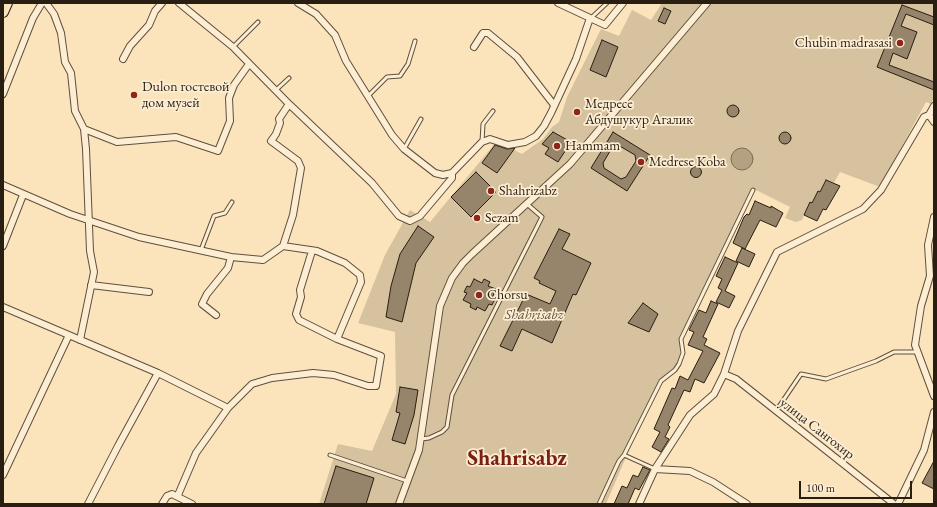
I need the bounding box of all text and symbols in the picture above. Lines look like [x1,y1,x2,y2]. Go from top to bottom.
place label: Chubin madrasasi [795,35,892,51]
marker: Chubin madrasasi [895,38,905,48]
place label: Dulon гостевой дом музей [142,79,229,112]
marker: Dulon гостевой дом музей [129,90,139,100]
place label: Медресе Абдушукур Агалик [585,96,693,128]
marker: Медресе Абдушукур Агалик [572,107,582,117]
place label: Hammam [565,138,620,154]
marker: Hammam [552,141,562,151]
place label: Medrese Koba [649,154,726,170]
marker: Medrese Koba [636,157,646,167]
place label: Shahrizabz [499,183,557,199]
marker: Shahrizabz [486,186,496,196]
place label: Sezam [485,210,519,226]
marker: Sezam [472,213,482,223]
place label: Chorsu [487,287,528,303]
marker: Chorsu [474,290,484,300]
park label: Shahrisabz [505,307,563,323]
street label: улица Сангохир [776,395,858,463]
district label: Shahrisabz [467,446,567,472]
scale bar [801,473,914,499]
text: 100 m [806,480,835,496]

